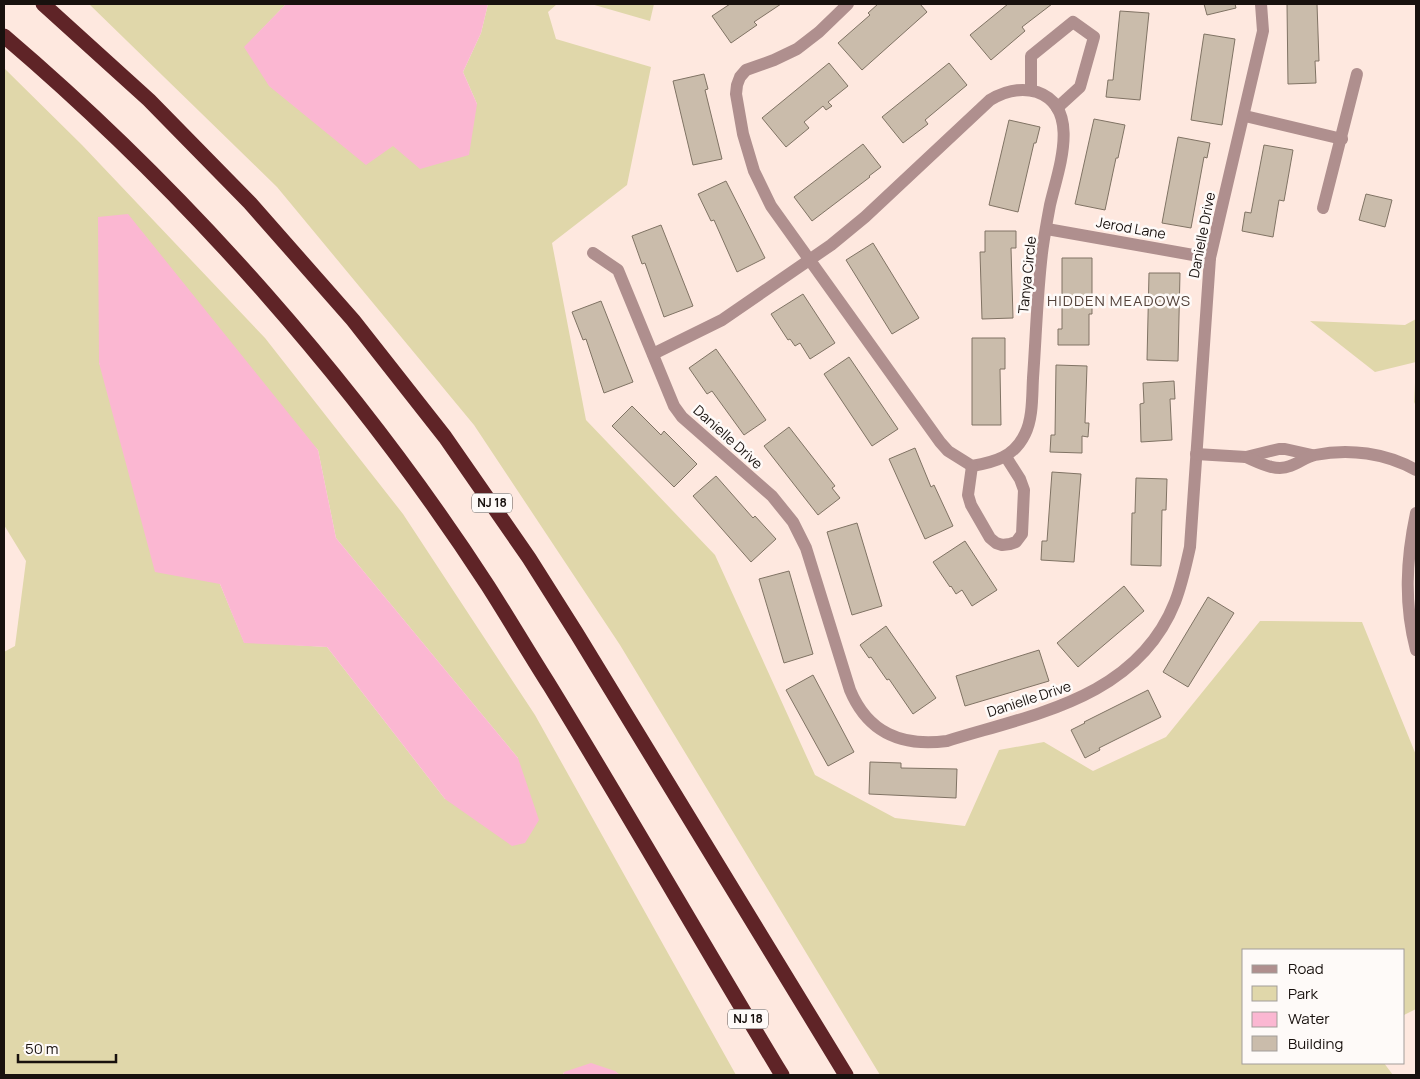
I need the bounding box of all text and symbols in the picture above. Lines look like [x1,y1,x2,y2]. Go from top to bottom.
street label: Danielle Drive [1184,190,1219,280]
street label: Jerod Lane [1095,212,1167,243]
street label: Tanya Circle [1013,235,1040,315]
district label: HIDDEN MEADOWS [1047,290,1191,311]
street label: Danielle Drive [690,400,767,473]
road number: NJ 18 [472,493,512,512]
street label: Danielle Drive [984,676,1073,721]
legend [1242,949,1405,1064]
text: Road [1288,958,1324,979]
text: Park [1288,983,1318,1004]
text: Water [1288,1008,1330,1029]
road number: NJ 18 [728,1010,768,1028]
scale bar [18,1032,115,1064]
text: Building [1288,1033,1343,1054]
text: 50 m [25,1038,59,1059]

